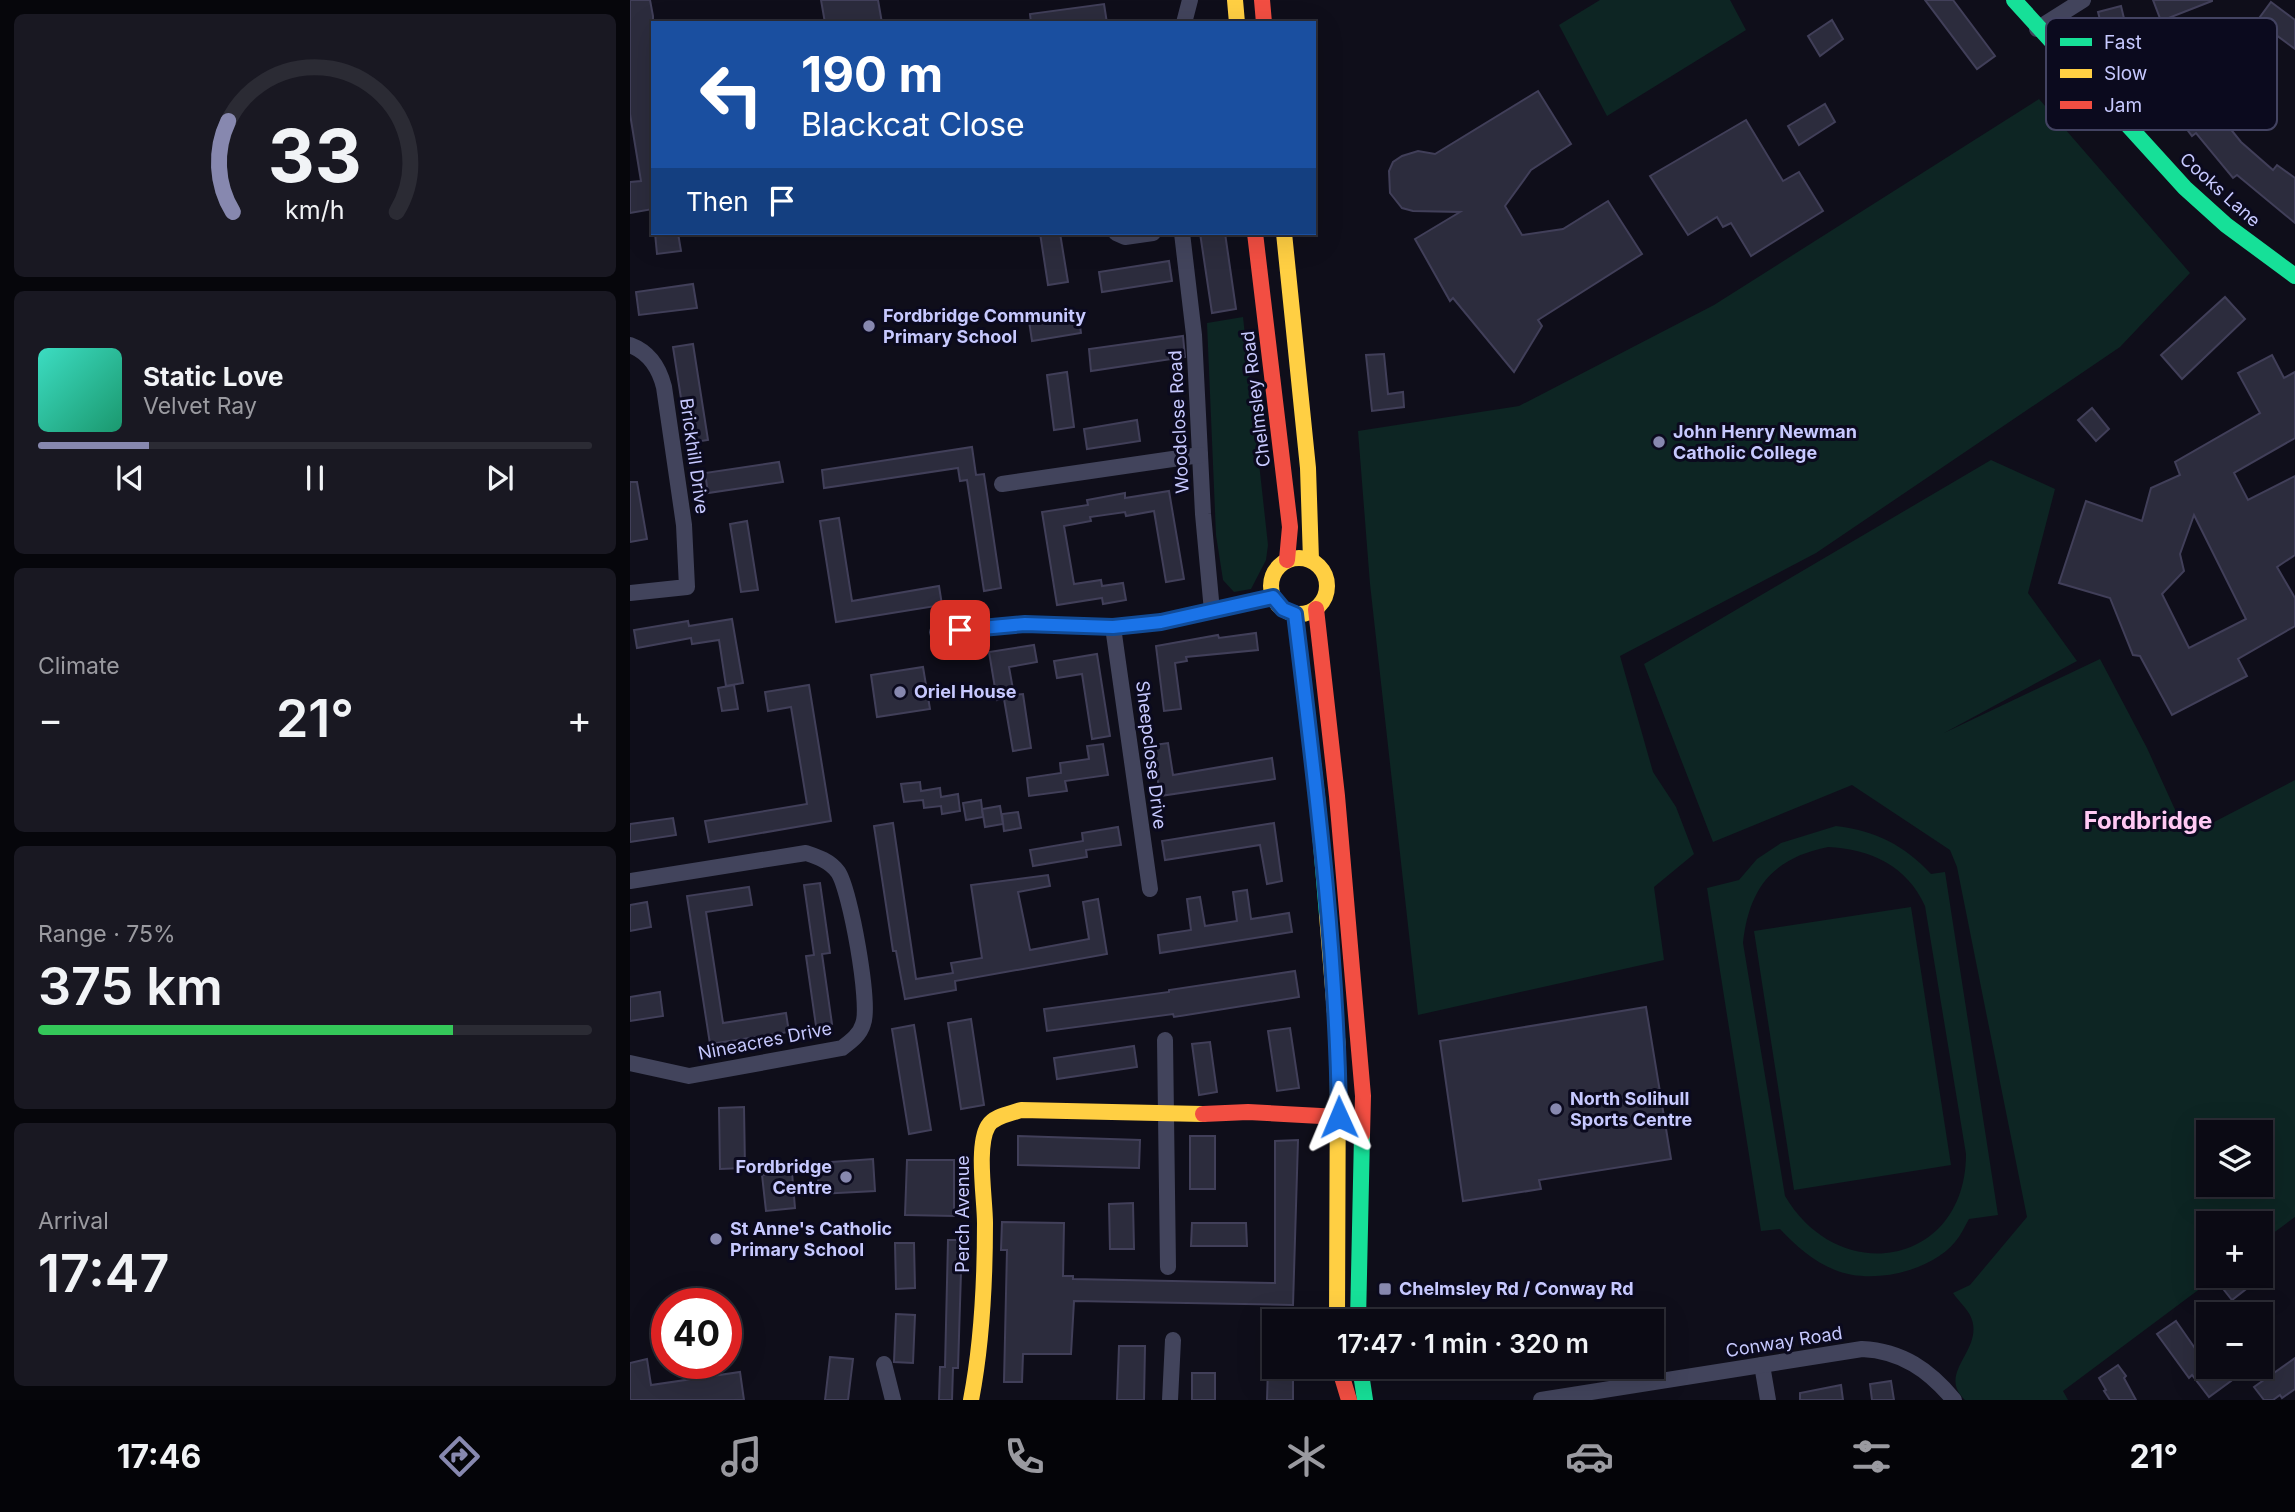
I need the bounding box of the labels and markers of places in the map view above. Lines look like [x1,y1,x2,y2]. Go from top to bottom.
place label: Fordbridge Community Primary School [883,305,1086,347]
marker: Fordbridge Community Primary School [861,318,877,334]
place label: John Henry Newman Catholic College [1673,421,1857,463]
marker: John Henry Newman Catholic College [1651,434,1667,450]
pin [930,600,990,660]
place label: Oriel House [914,681,1017,702]
marker: Oriel House [892,684,908,700]
place label: North Solihull Sports Centre [1570,1088,1692,1130]
marker: North Solihull Sports Centre [1548,1101,1564,1117]
place label: Fordbridge Centre [736,1156,832,1198]
marker: Fordbridge Centre [838,1169,854,1185]
place label: St Anne's Catholic Primary School [730,1218,892,1260]
marker: St Anne's Catholic Primary School [708,1231,724,1247]
place label: Chelmsley Rd / Conway Rd [1399,1278,1633,1299]
marker: Chelmsley Rd / Conway Rd [1377,1281,1393,1297]

